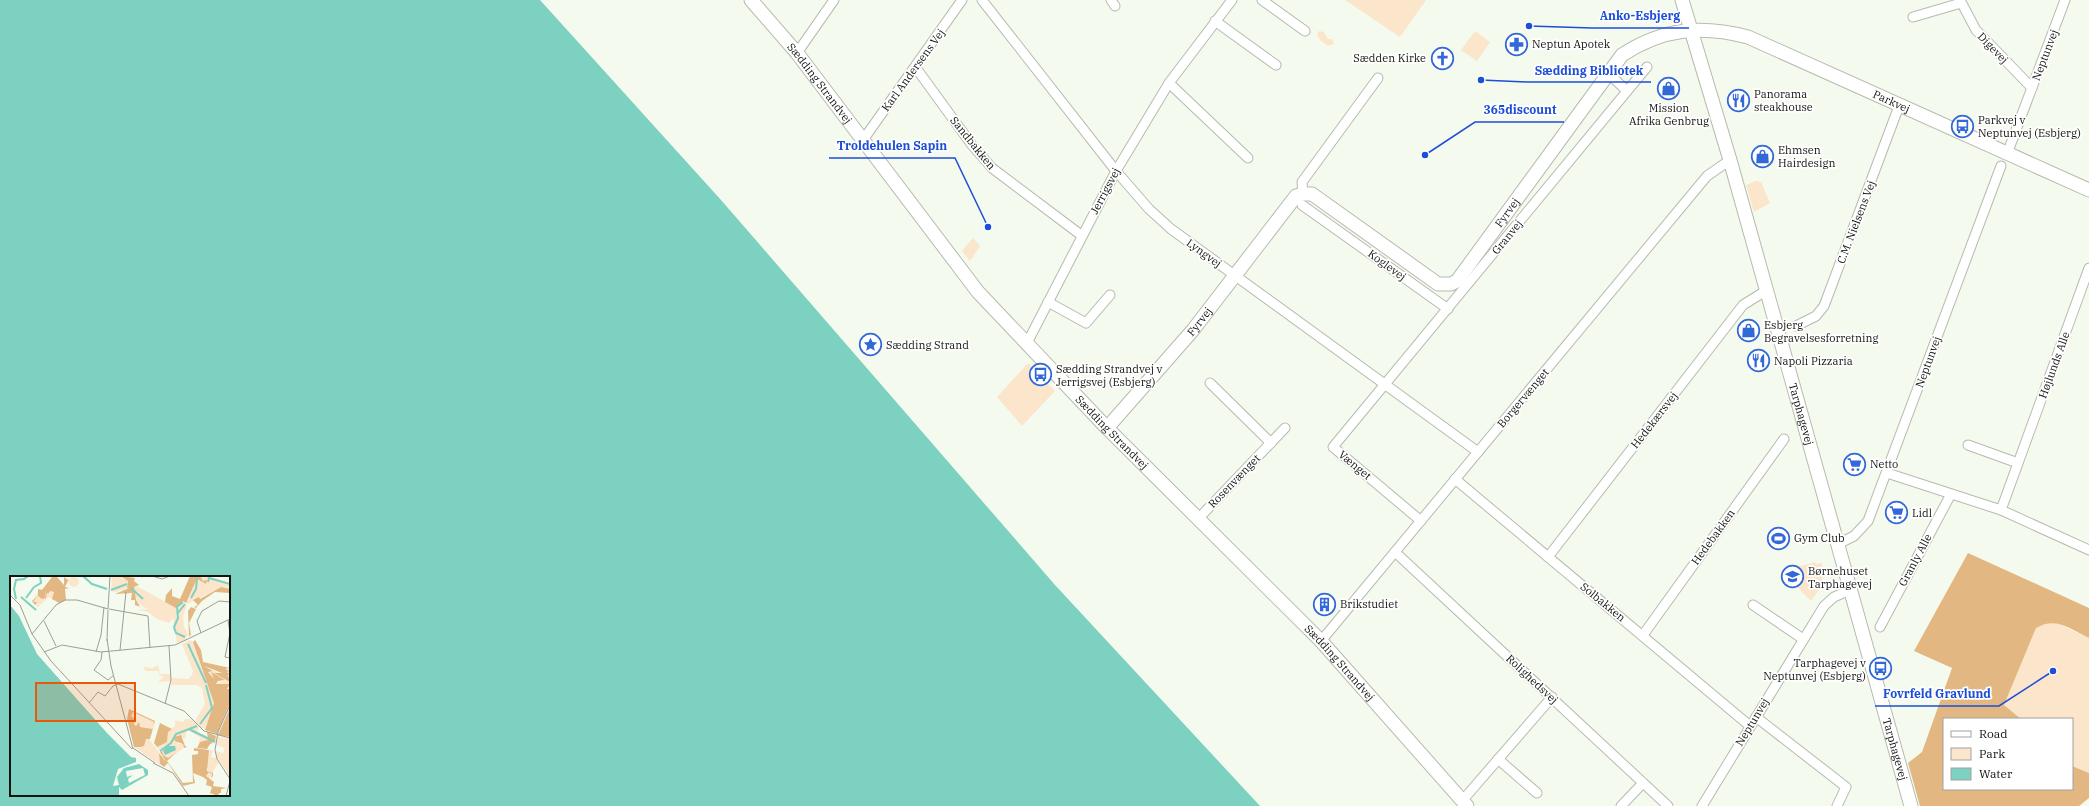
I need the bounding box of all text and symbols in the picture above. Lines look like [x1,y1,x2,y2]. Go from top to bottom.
callout: Anko-Esbjerg [1592,4,1689,28]
text: Anko-Esbjerg [1600,8,1680,23]
street label: Karl Andersens Vej [878,26,948,114]
street label: Neptunvej [2029,27,2061,83]
street label: Digevej [1975,29,2011,67]
pharmacy icon: Neptun Apotek [1504,31,1530,57]
place label: Neptun Apotek [1532,37,1611,51]
street label: Sædding Strandvej [784,40,855,126]
church icon: Sædden Kirke [1429,45,1455,71]
place label: Sædden Kirke [1353,51,1426,65]
callout: Sædding Bibliotek [1527,58,1651,82]
text: Sædding Bibliotek [1535,63,1644,78]
shop icon: Mission Afrika Genbrug [1656,75,1682,101]
restaurant icon: Panorama steakhouse [1726,87,1752,113]
place label: Panorama steakhouse [1754,87,1813,114]
street label: Parkvej [1871,87,1912,116]
callout: 365discount [1475,98,1564,122]
place label: Mission Afrika Genbrug [1629,101,1709,128]
text: 365discount [1484,102,1557,117]
bus stop icon: Parkvej v Neptunvej (Esbjerg) [1949,113,1975,139]
place label: Parkvej v Neptunvej (Esbjerg) [1978,113,2081,140]
street label: Sandbakken [947,114,999,172]
callout: Troldehulen Sapin [829,134,955,158]
text: Troldehulen Sapin [837,138,947,153]
shop icon: Ehmsen Hairdesign [1749,143,1775,169]
place label: Ehmsen Hairdesign [1778,143,1835,170]
street label: Jerrigsvej [1087,166,1123,216]
street label: C.M. Nielsens Vej [1834,178,1878,266]
street label: Fyrvej [1492,195,1522,230]
street label: Granvej [1489,217,1525,257]
street label: Lyngvej [1184,236,1224,270]
street label: Koglevej [1365,246,1409,284]
street label: Fyrvej [1184,304,1215,339]
shop icon: Esbjerg Begravelsesforretning [1736,318,1762,344]
place label: Esbjerg Begravelsesforretning [1764,318,1878,345]
street label: Højlunds Alle [2035,330,2073,400]
place icon: Sædding Strand [858,332,884,358]
street label: Neptunvej [1912,334,1944,390]
place label: Sædding Strand [886,338,969,352]
restaurant icon: Napoli Pizzaria [1745,348,1771,374]
place label: Napoli Pizzaria [1774,354,1853,368]
bus stop icon: Sædding Strandvej v Jerrigsvej (Esbjerg) [1028,362,1054,388]
place label: Sædding Strandvej v Jerrigsvej (Esbjerg) [1056,362,1163,389]
street label: Borgervænget [1494,365,1552,430]
street label: Tarphagevej [1786,381,1817,447]
street label: Hedekærsvej [1628,389,1680,451]
street label: Sædding Strandvej [1073,392,1151,472]
street label: Vænget [1336,447,1374,483]
street label: Rosenvænget [1205,451,1263,511]
supermarket icon: Netto [1842,451,1868,477]
place label: Netto [1870,457,1898,471]
supermarket icon: Lidl [1884,500,1910,526]
street label: Hedebakken [1688,506,1738,568]
place label: Lidl [1912,506,1932,520]
sports icon: Gym Club [1765,525,1791,551]
place label: Gym Club [1794,531,1845,545]
street label: Granly Alle [1895,531,1935,589]
school or university icon: Børnehuset Tarphagevej [1780,564,1806,590]
place label: Børnehuset Tarphagevej [1808,564,1872,591]
inset map [10,576,230,796]
street label: Solbakken [1578,579,1628,625]
building icon: Brikstudiet [1312,591,1338,617]
place label: Brikstudiet [1340,597,1398,611]
street label: Sædding Strandvej [1302,622,1378,704]
street label: Rolighedsvej [1503,651,1561,707]
place label: Tarphagevej v Neptunvej (Esbjerg) [1763,656,1866,683]
bus stop icon: Tarphagevej v Neptunvej (Esbjerg) [1868,656,1894,682]
callout: Fovrfeld Gravlund [1875,682,1999,706]
text: Fovrfeld Gravlund [1883,686,1991,701]
street label: Neptunvej [1732,695,1772,749]
street label: Tarphagevej [1880,717,1910,782]
legend [1943,718,2073,790]
text: Road [1979,726,2008,741]
text: Park [1979,746,2005,761]
text: Water [1979,766,2013,781]

